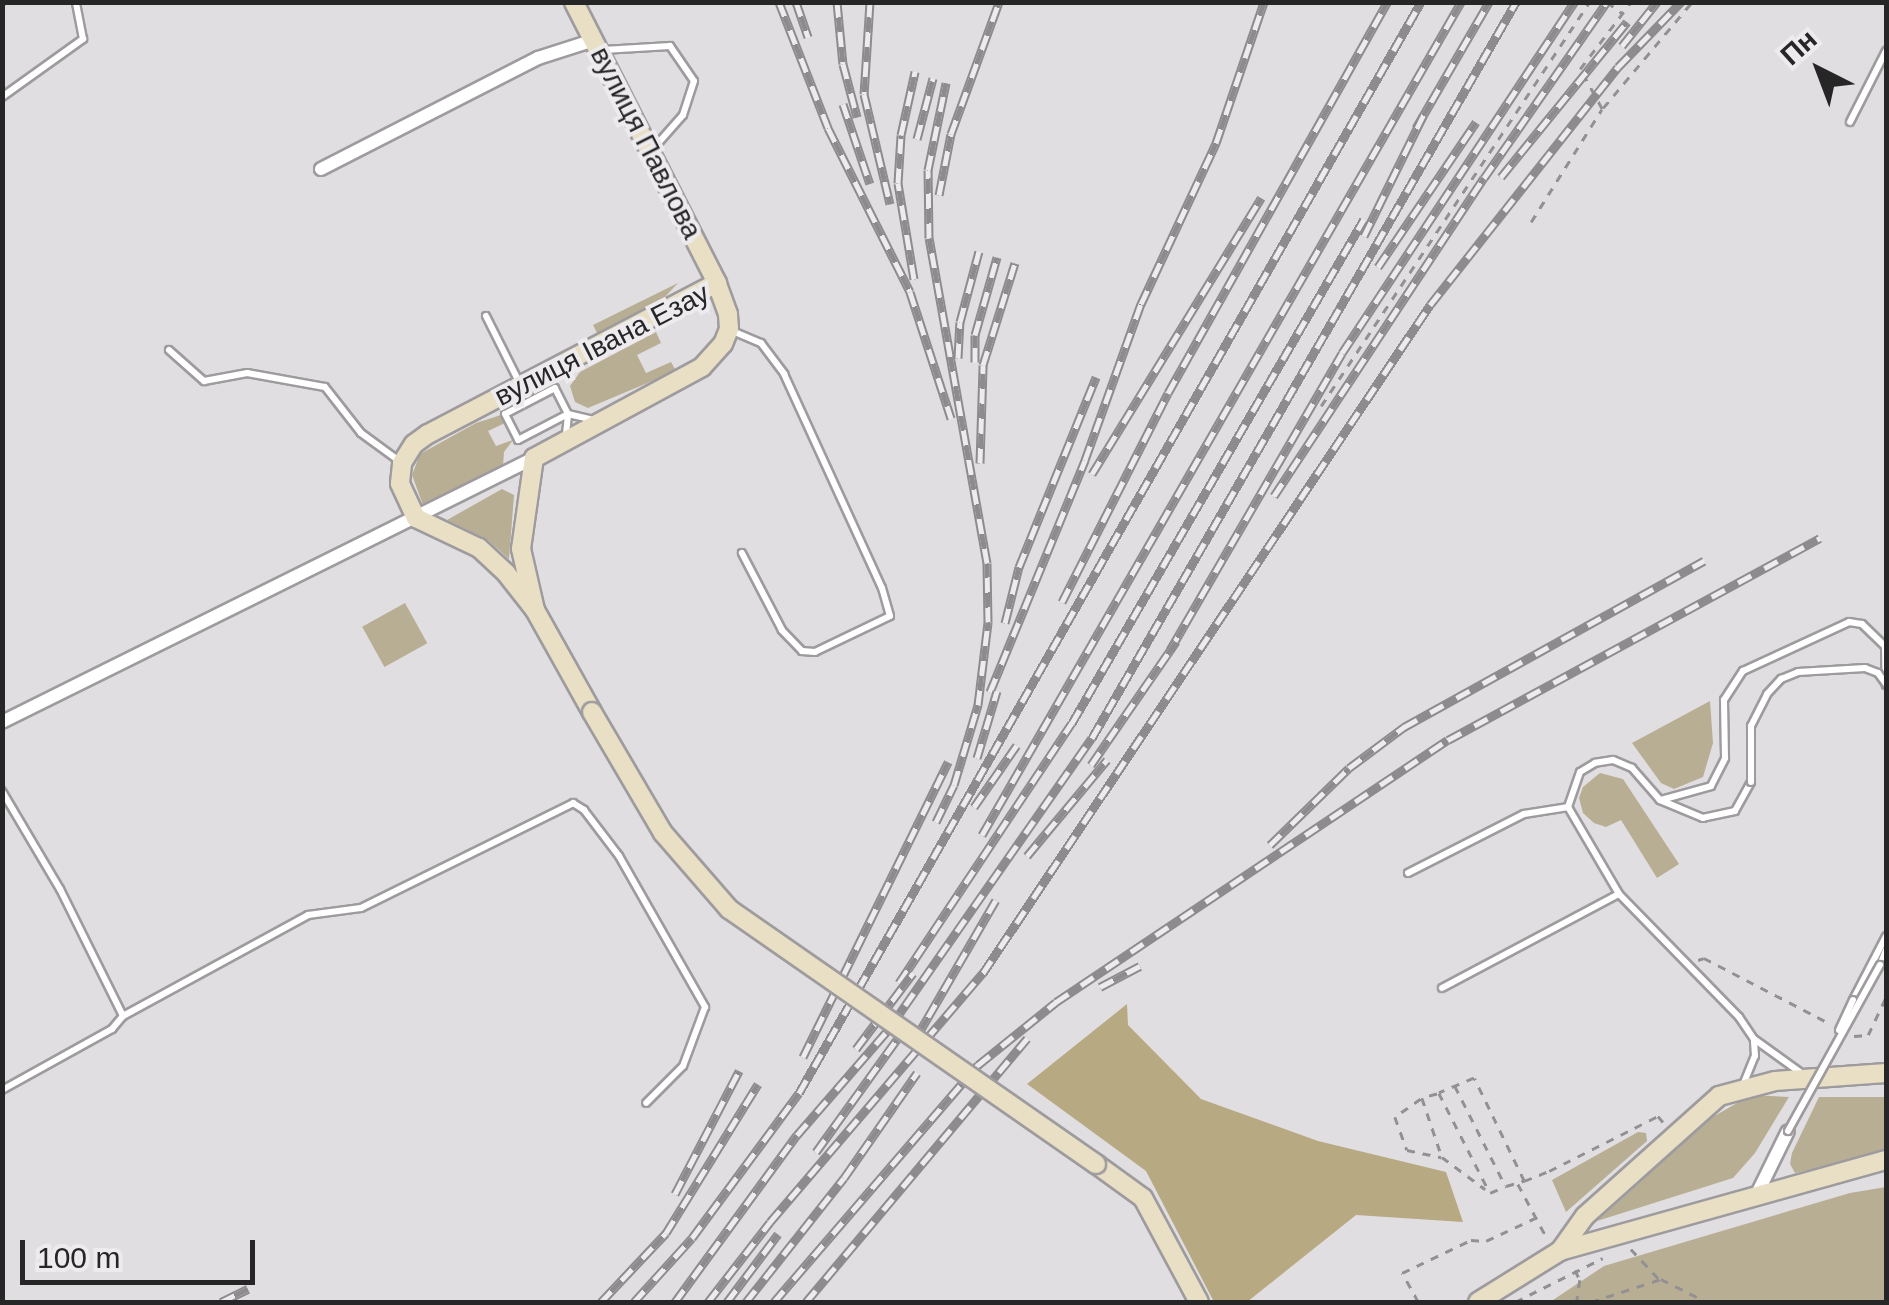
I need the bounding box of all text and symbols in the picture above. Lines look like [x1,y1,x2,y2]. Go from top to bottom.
north arrow [1769,20,1869,120]
text: Пн [1774,23,1823,71]
street label: вулиця Павлова [583,41,709,245]
street label: вулиця Івана Езау [489,276,715,414]
scale bar [25,1220,260,1282]
text: 100 m [37,1241,120,1274]

